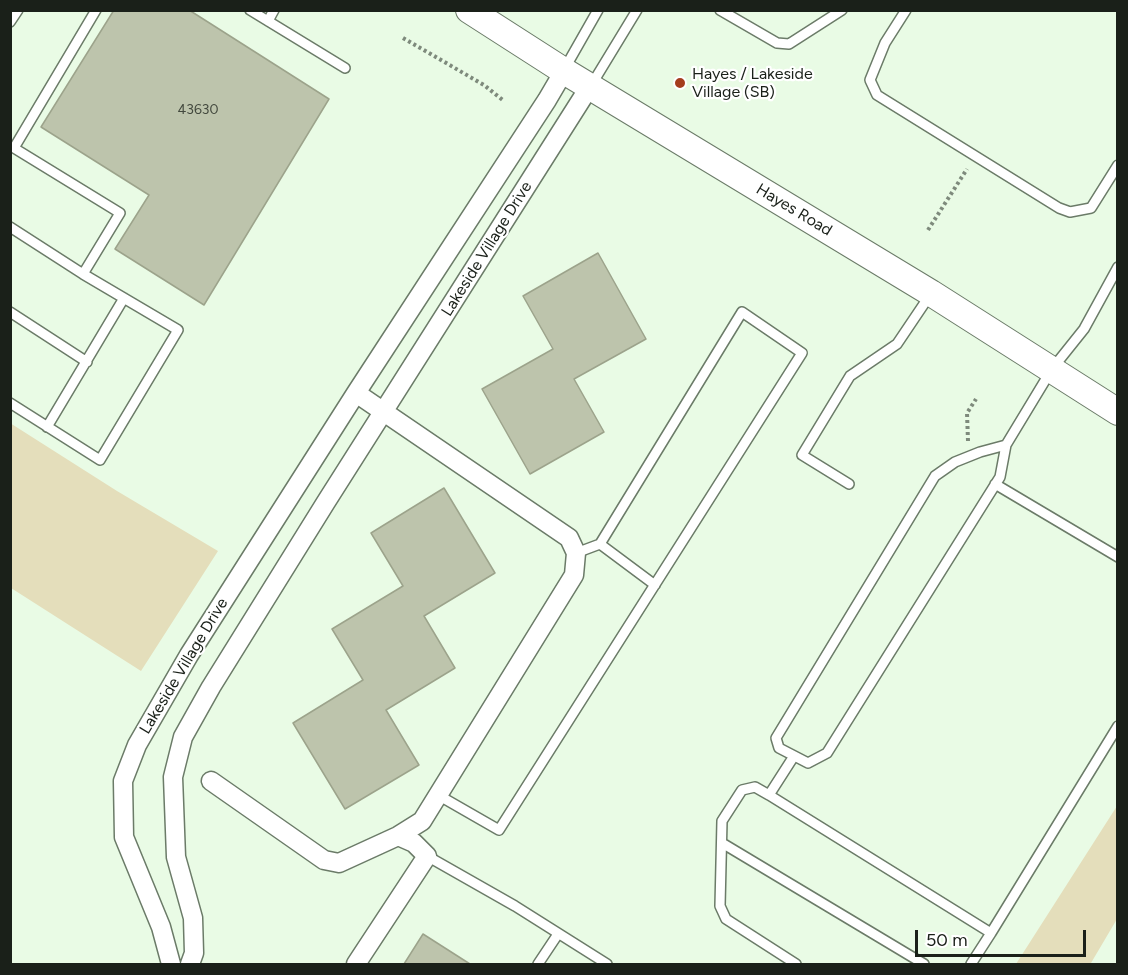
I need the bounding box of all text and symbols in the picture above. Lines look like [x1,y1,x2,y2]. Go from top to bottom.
place label: Hayes / Lakeside Village (SB) [692,64,813,102]
marker: Hayes / Lakeside Village (SB) [673,76,687,90]
house number: 43630 [178,102,218,118]
street label: Lakeside Village Drive [438,178,536,320]
street label: Hayes Road [753,180,835,240]
street label: Lakeside Village Drive [136,595,232,737]
scale bar [918,918,1089,956]
text: 50 m [926,929,968,951]

